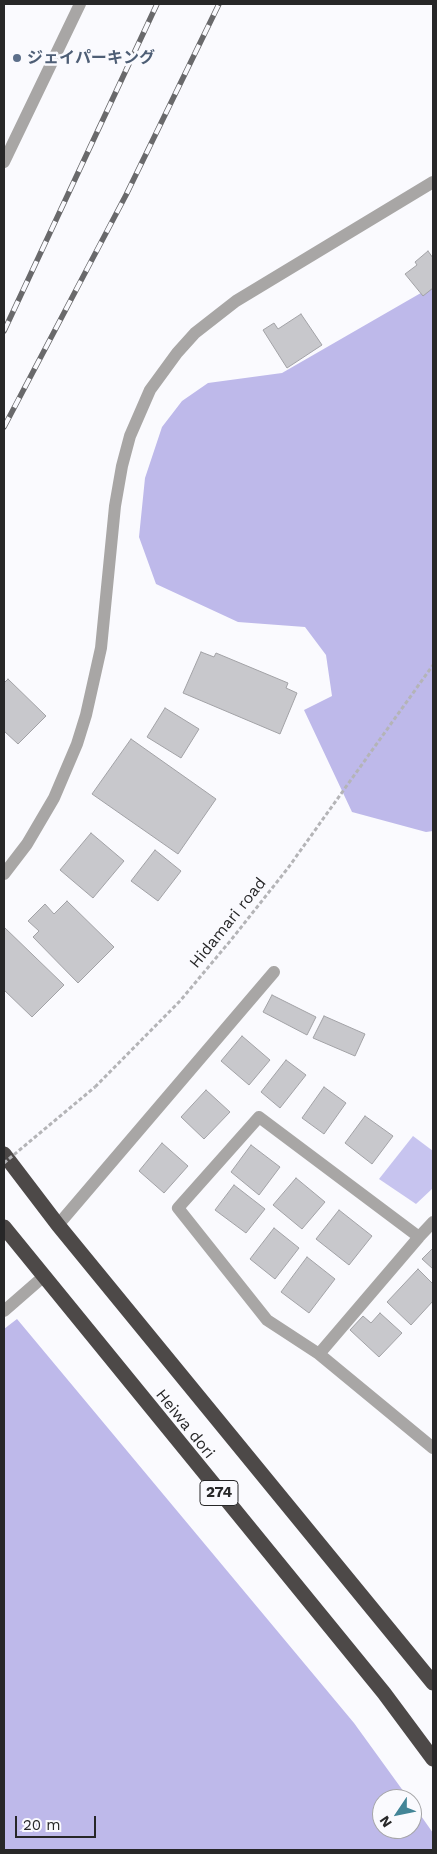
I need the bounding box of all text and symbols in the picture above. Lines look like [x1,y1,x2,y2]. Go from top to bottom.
place label: ジェイパーキング [27,48,155,68]
marker: ジェイパーキング [11,52,23,64]
street label: Hidamari road [186,874,270,972]
street label: Heiwa dori [151,1386,219,1462]
road number: 274 [200,1480,238,1506]
north arrow [372,1789,422,1839]
scale bar [18,1806,99,1838]
text: N [376,1813,395,1831]
text: 20 m [23,1816,61,1834]

